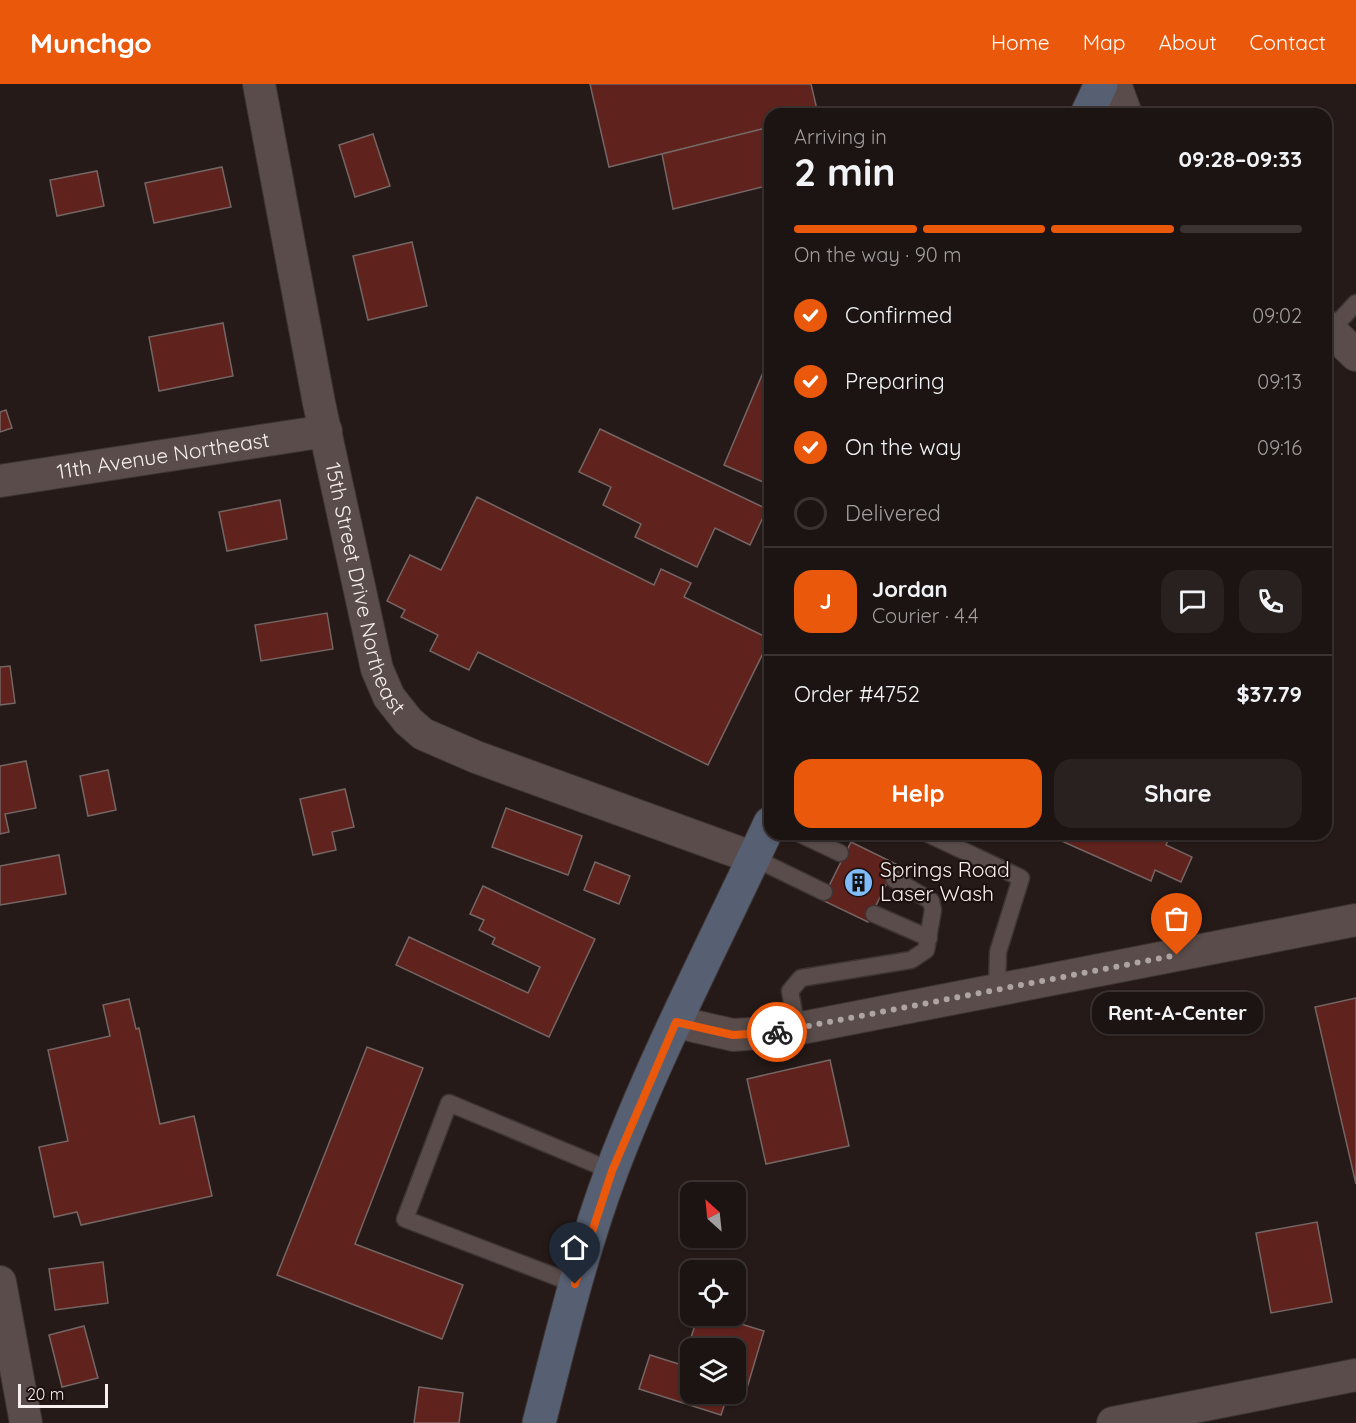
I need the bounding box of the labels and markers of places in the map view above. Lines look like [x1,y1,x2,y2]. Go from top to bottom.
place label: Springs Road Laser Wash [880,856,1010,906]
building icon: Springs Road Laser Wash [843,866,875,898]
pin [1151,893,1202,955]
callout: Rent-A-Center [1092,991,1262,1033]
pin [549,1222,600,1284]

